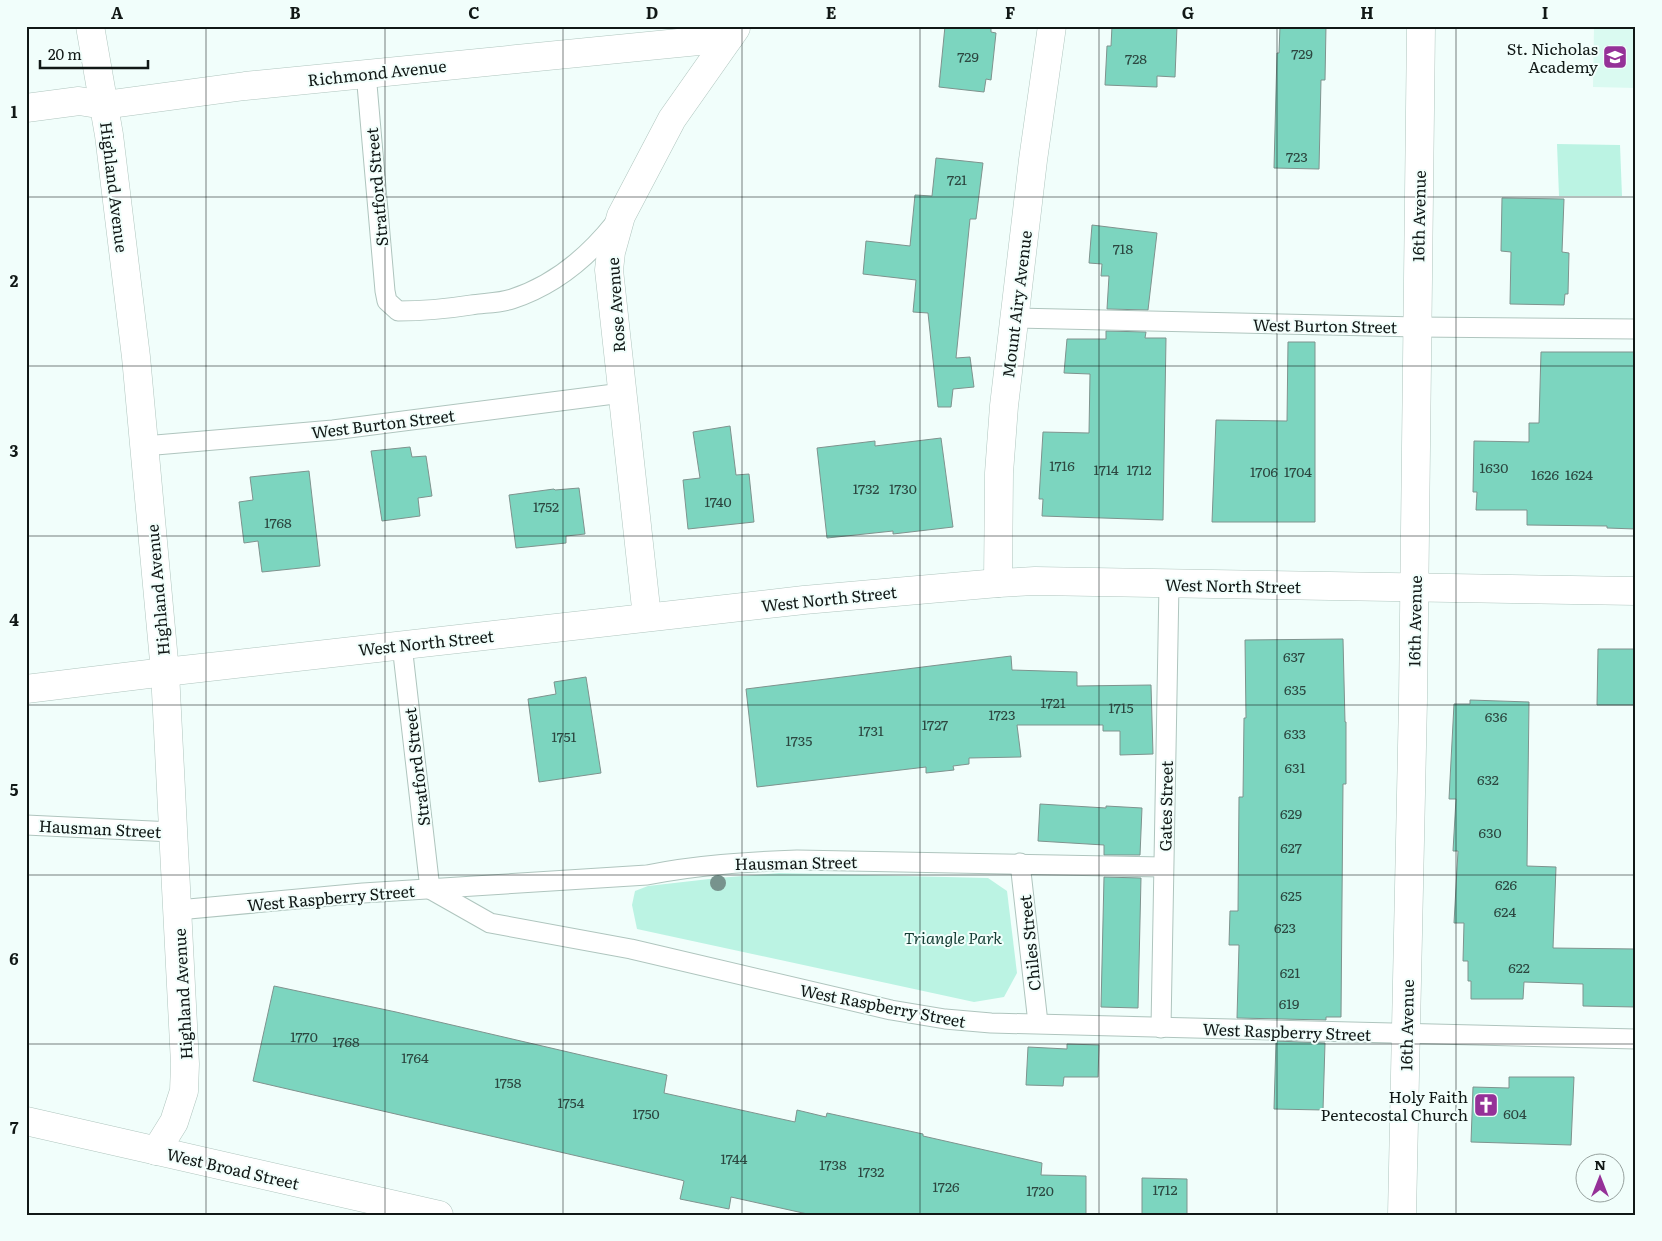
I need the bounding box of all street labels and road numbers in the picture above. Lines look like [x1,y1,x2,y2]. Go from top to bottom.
street label: Richmond Avenue [306,53,448,91]
street label: Highland Avenue [95,120,135,254]
street label: Stratford Street [359,126,393,247]
street label: 16th Avenue [1405,170,1431,262]
street label: Mount Airy Avenue [995,229,1037,379]
street label: Rose Avenue [600,257,630,353]
street label: West Burton Street [1253,312,1398,338]
street label: West Burton Street [310,402,457,444]
street label: Highland Avenue [139,523,175,657]
street label: West North Street [1165,572,1302,598]
street label: 16th Avenue [1401,575,1427,667]
street label: West North Street [760,579,899,617]
street label: West North Street [357,623,496,661]
street label: Stratford Street [397,706,435,828]
street label: Gates Street [1152,760,1178,852]
street label: Hausman Street [38,813,162,843]
street label: Hausman Street [735,849,858,875]
street label: West Raspberry Street [246,878,416,916]
street label: Chiles Street [1012,893,1046,992]
street label: Highland Avenue [167,928,197,1060]
street label: West Raspberry Street [798,977,968,1033]
street label: 16th Avenue [1393,979,1419,1071]
street label: West Raspberry Street [1202,1016,1372,1046]
street label: West Broad Street [164,1141,302,1195]

